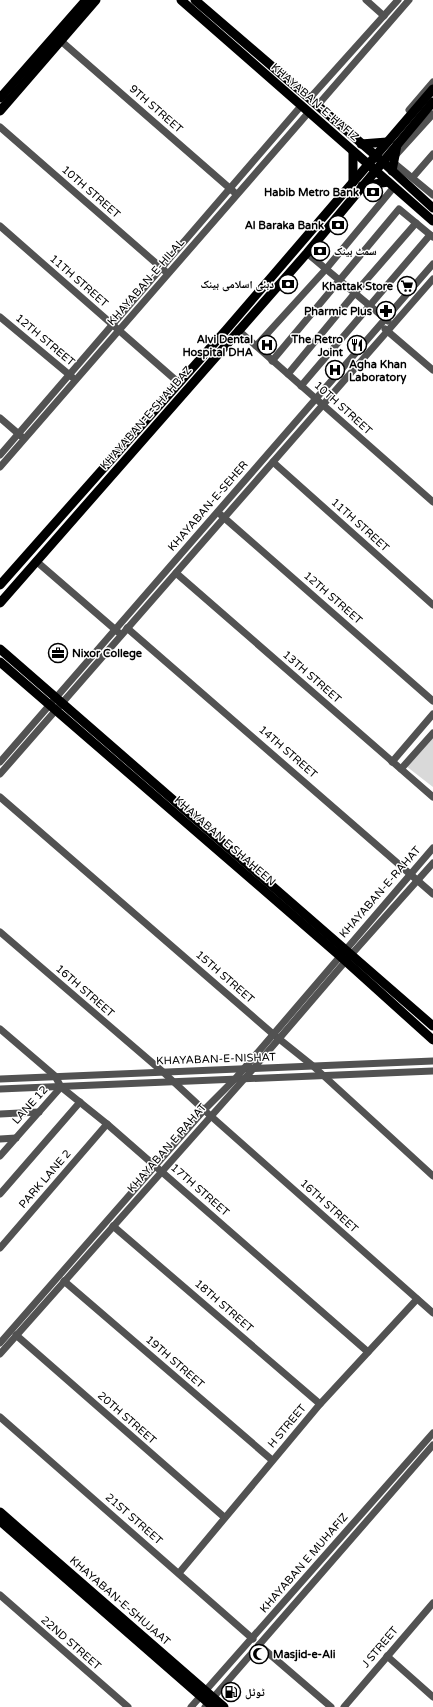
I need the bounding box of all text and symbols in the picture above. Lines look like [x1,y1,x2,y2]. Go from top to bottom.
street label: KHAYABAN-E-HAFIZ [269,60,361,144]
street label: 9TH STREET [127,82,186,136]
street label: 10TH STREET [59,163,123,221]
bank icon: Habib Metro Bank [362,181,384,203]
place label: Habib Metro Bank [264,186,359,199]
bank icon: Al Baraka Bank [327,214,349,236]
place label: Al Baraka Bank [245,219,324,232]
street label: KHAYABAN-E-HILAL [105,236,188,328]
bank icon: سمٹ بینک [309,240,331,262]
place label: سمٹ بینک [334,245,377,258]
street label: 11TH STREET [47,252,111,310]
bank icon: دبئی اسلامی بینک [277,273,299,295]
supermarket icon: Khattak Store [396,275,418,297]
place label: دبئی اسلامی بینک [200,278,274,292]
place label: Khattak Store [322,280,394,293]
pharmacy icon: Pharmic Plus [375,300,397,322]
place label: Pharmic Plus [304,305,373,318]
street label: 12TH STREET [13,311,77,369]
place label: Alvi Dental Hospital DHA [182,333,253,360]
place label: The Retro Joint [291,333,344,359]
hospital icon: Alvi Dental Hospital DHA [256,334,278,356]
restaurant icon: The Retro Joint [346,334,368,356]
place label: Agha Khan Laboratory [349,358,407,385]
hospital icon: Agha Khan Laboratory [324,359,346,381]
street label: KHAYABAN-E-SHAHBAZ [98,364,194,472]
street label: 10TH STREET [311,379,375,438]
street label: KHAYABAN-E-SEHER [165,458,251,554]
street label: 11TH STREET [328,496,392,555]
street label: 12TH STREET [301,569,365,627]
office icon: Nixor College [47,642,69,664]
place label: Nixor College [72,647,143,661]
street label: 13TH STREET [280,648,344,706]
street label: 14TH STREET [256,723,320,781]
street label: KHAYABAN E SHAHEEN [172,794,278,888]
street label: KHAYABAN-E-RAHAT [337,843,423,940]
street label: 15TH STREET [193,948,257,1006]
street label: 16TH STREET [53,962,117,1020]
street label: KHAYABAN-E-NISHAT [156,1050,276,1068]
street label: LANE 12 [9,1083,51,1127]
street label: KHAYABAN E RAHAT [125,1101,209,1195]
street label: PARK LANE 2 [16,1147,74,1211]
street label: 17TH STREET [168,1161,232,1219]
street label: 16TH STREET [297,1177,361,1236]
street label: 18TH STREET [192,1277,256,1335]
street label: 19TH STREET [143,1333,207,1391]
street label: 20TH STREET [95,1389,159,1447]
street label: H STREET [265,1401,309,1450]
street label: 21ST STREET [103,1491,165,1548]
street label: KHAYABAN E MUHAFIZ [257,1511,351,1615]
street label: KHAYABAN-E-SHUJAAT [67,1554,173,1648]
street label: 22ND STREET [38,1613,104,1673]
street label: J STREET [359,1624,401,1670]
mosque icon: Masjid-e-Ali [248,1643,270,1665]
place label: Masjid-e-Ali [273,1648,336,1662]
fuel station icon: ٹوٹل [220,1681,242,1703]
place label: ٹوٹل [245,1686,265,1700]

